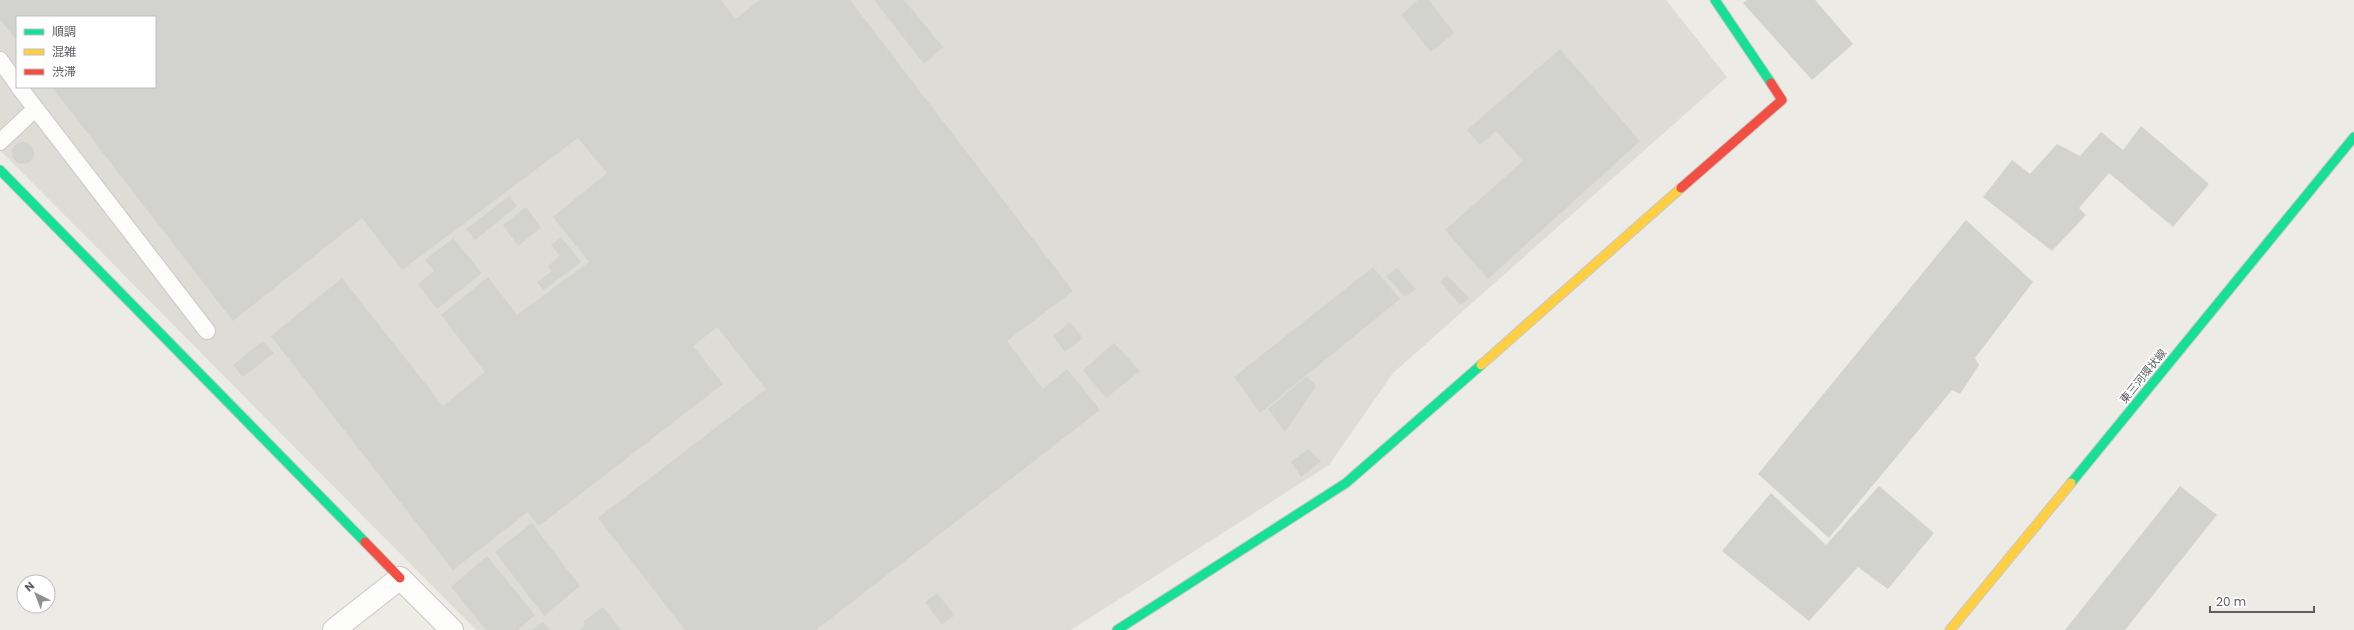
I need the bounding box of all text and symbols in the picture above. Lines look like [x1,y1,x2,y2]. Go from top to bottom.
legend [16,16,156,88]
text: 順調 [52,23,76,40]
text: 混雑 [52,43,76,60]
text: 渋滞 [52,63,76,80]
street label: 東三河環状線 [2116,345,2170,407]
north arrow [16,574,56,614]
text: N [21,578,38,595]
scale bar [2210,588,2314,614]
text: 20 m [2216,593,2246,610]

